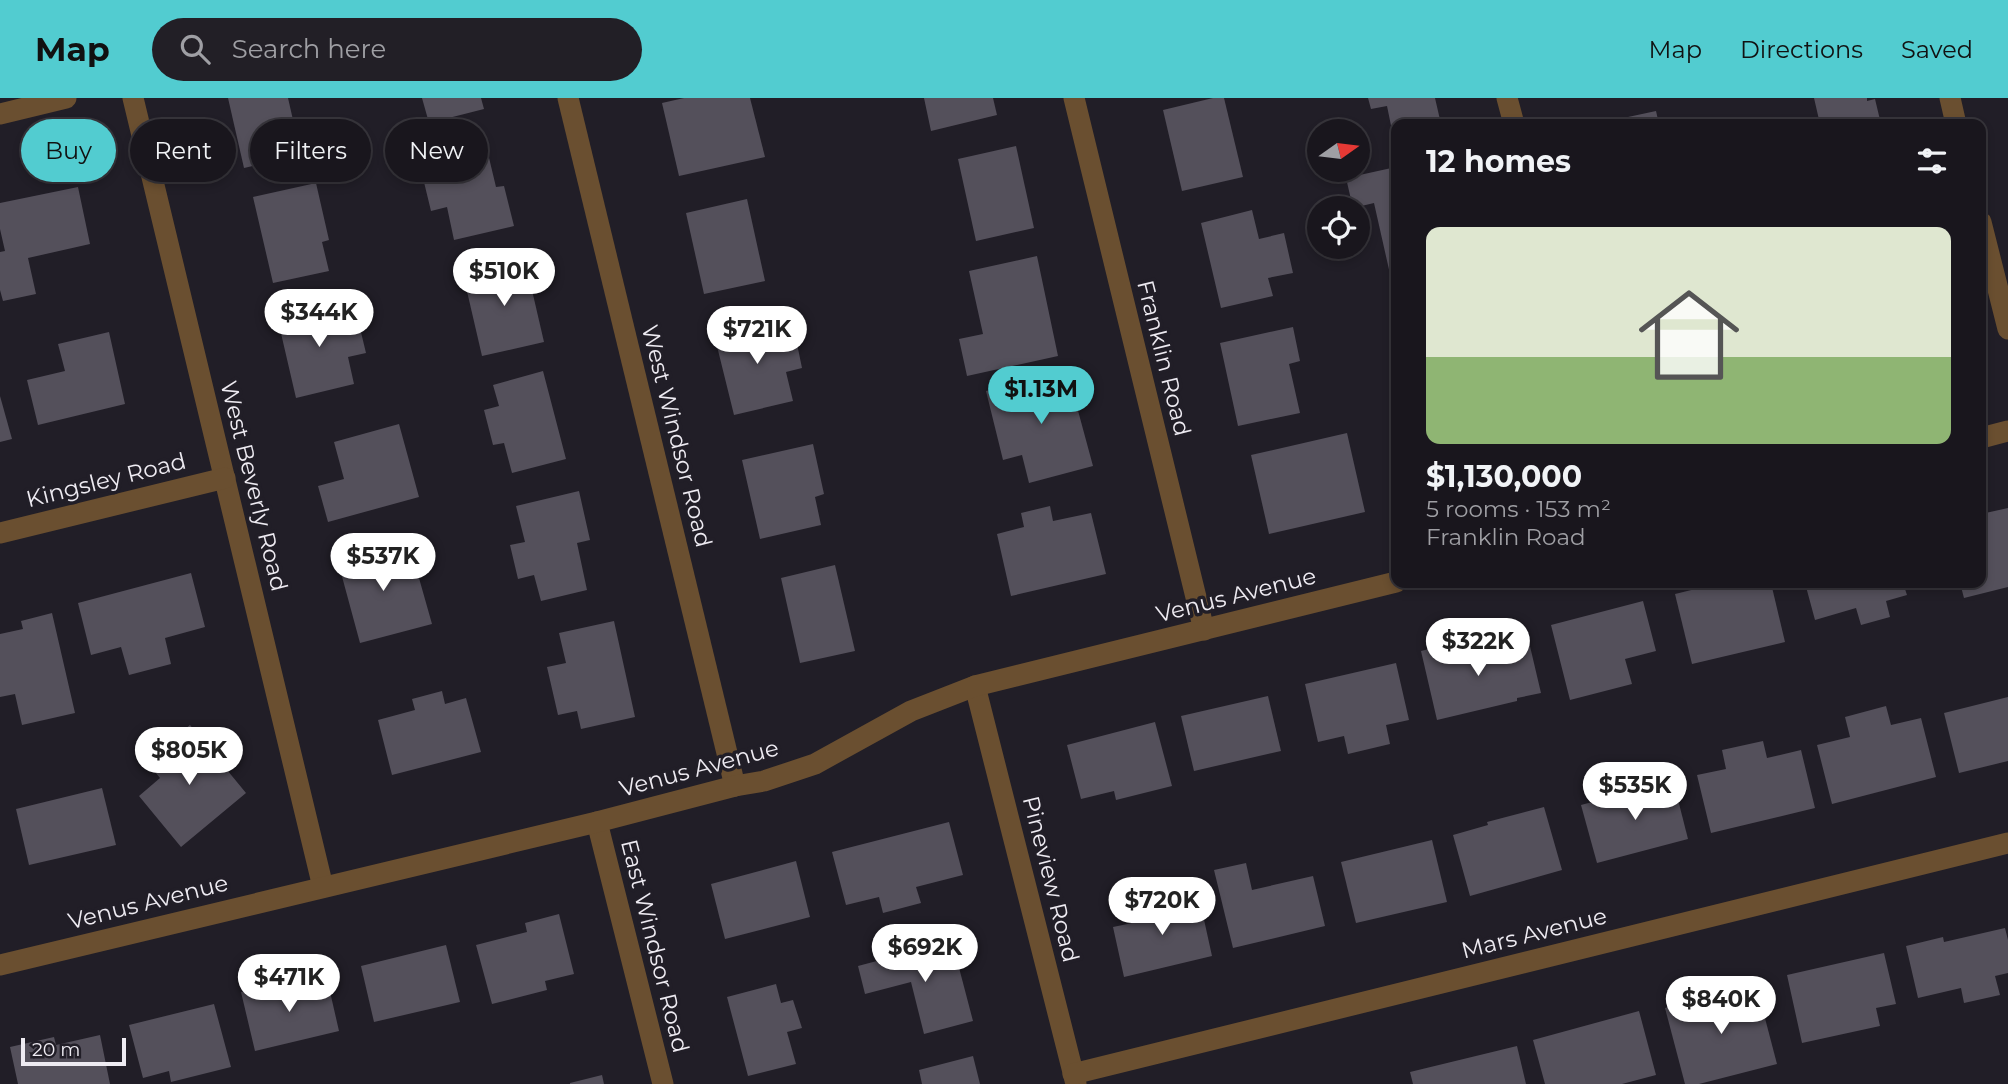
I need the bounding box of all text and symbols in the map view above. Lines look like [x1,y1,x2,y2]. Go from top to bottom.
search box [152,18,642,81]
text: Map [35,29,110,69]
icon: search [176,30,214,68]
text: Search here [232,33,386,65]
text: Map [1649,35,1702,64]
text: Directions [1740,35,1863,64]
text: Saved [1901,35,1973,64]
chip: Buy [21,119,116,182]
chip: Rent [130,119,236,182]
chip: Filters [250,119,371,182]
chip: New [385,119,488,182]
north arrow [1307,119,1370,182]
map controls [1307,119,1370,259]
icon: filters [1913,142,1951,180]
text: 12 homes [1426,143,1571,180]
button: locate [1307,196,1370,259]
pin: $510K [455,248,553,308]
text: $510K [469,257,539,285]
icon: home [1626,272,1752,398]
street label: Franklin Road [1131,277,1197,439]
pin: $344K [270,289,368,349]
text: $344K [281,298,357,326]
pin: $721K [708,306,806,366]
text: $721K [723,315,791,343]
street label: West Windsor Road [636,322,718,550]
pin: $1.13M [984,366,1098,426]
text: $1.13M [1004,375,1078,403]
street label: West Beverly Road [214,378,294,594]
street label: Kingsley Road [23,447,189,513]
text: $1,130,000 [1426,458,1582,495]
text: 5 rooms · 153 m² [1426,495,1611,523]
text: Franklin Road [1426,523,1586,551]
pin: $537K [334,533,432,593]
text: $537K [347,542,419,570]
street label: Venus Avenue [1153,562,1319,628]
pin: $322K [1429,618,1527,678]
text: $322K [1442,627,1514,655]
pin: $805K [140,728,238,787]
street label: Venus Avenue [616,733,782,803]
text: $805K [151,736,227,764]
pin: $535K [1586,762,1684,822]
text: $535K [1599,771,1671,799]
street label: Pineview Road [1017,793,1085,965]
street label: East Windsor Road [615,836,695,1056]
street label: Venus Avenue [65,869,231,935]
pin: $720K [1113,878,1211,937]
text: $720K [1125,886,1199,914]
street label: Mars Avenue [1458,901,1610,965]
pin: $692K [876,924,974,984]
text: $692K [888,933,962,961]
pin: $471K [240,954,338,1014]
text: $471K [254,963,324,991]
pin: $840K [1672,976,1770,1036]
text: $840K [1682,985,1760,1013]
scale bar [21,1035,126,1067]
text: 20 m [32,1038,80,1061]

